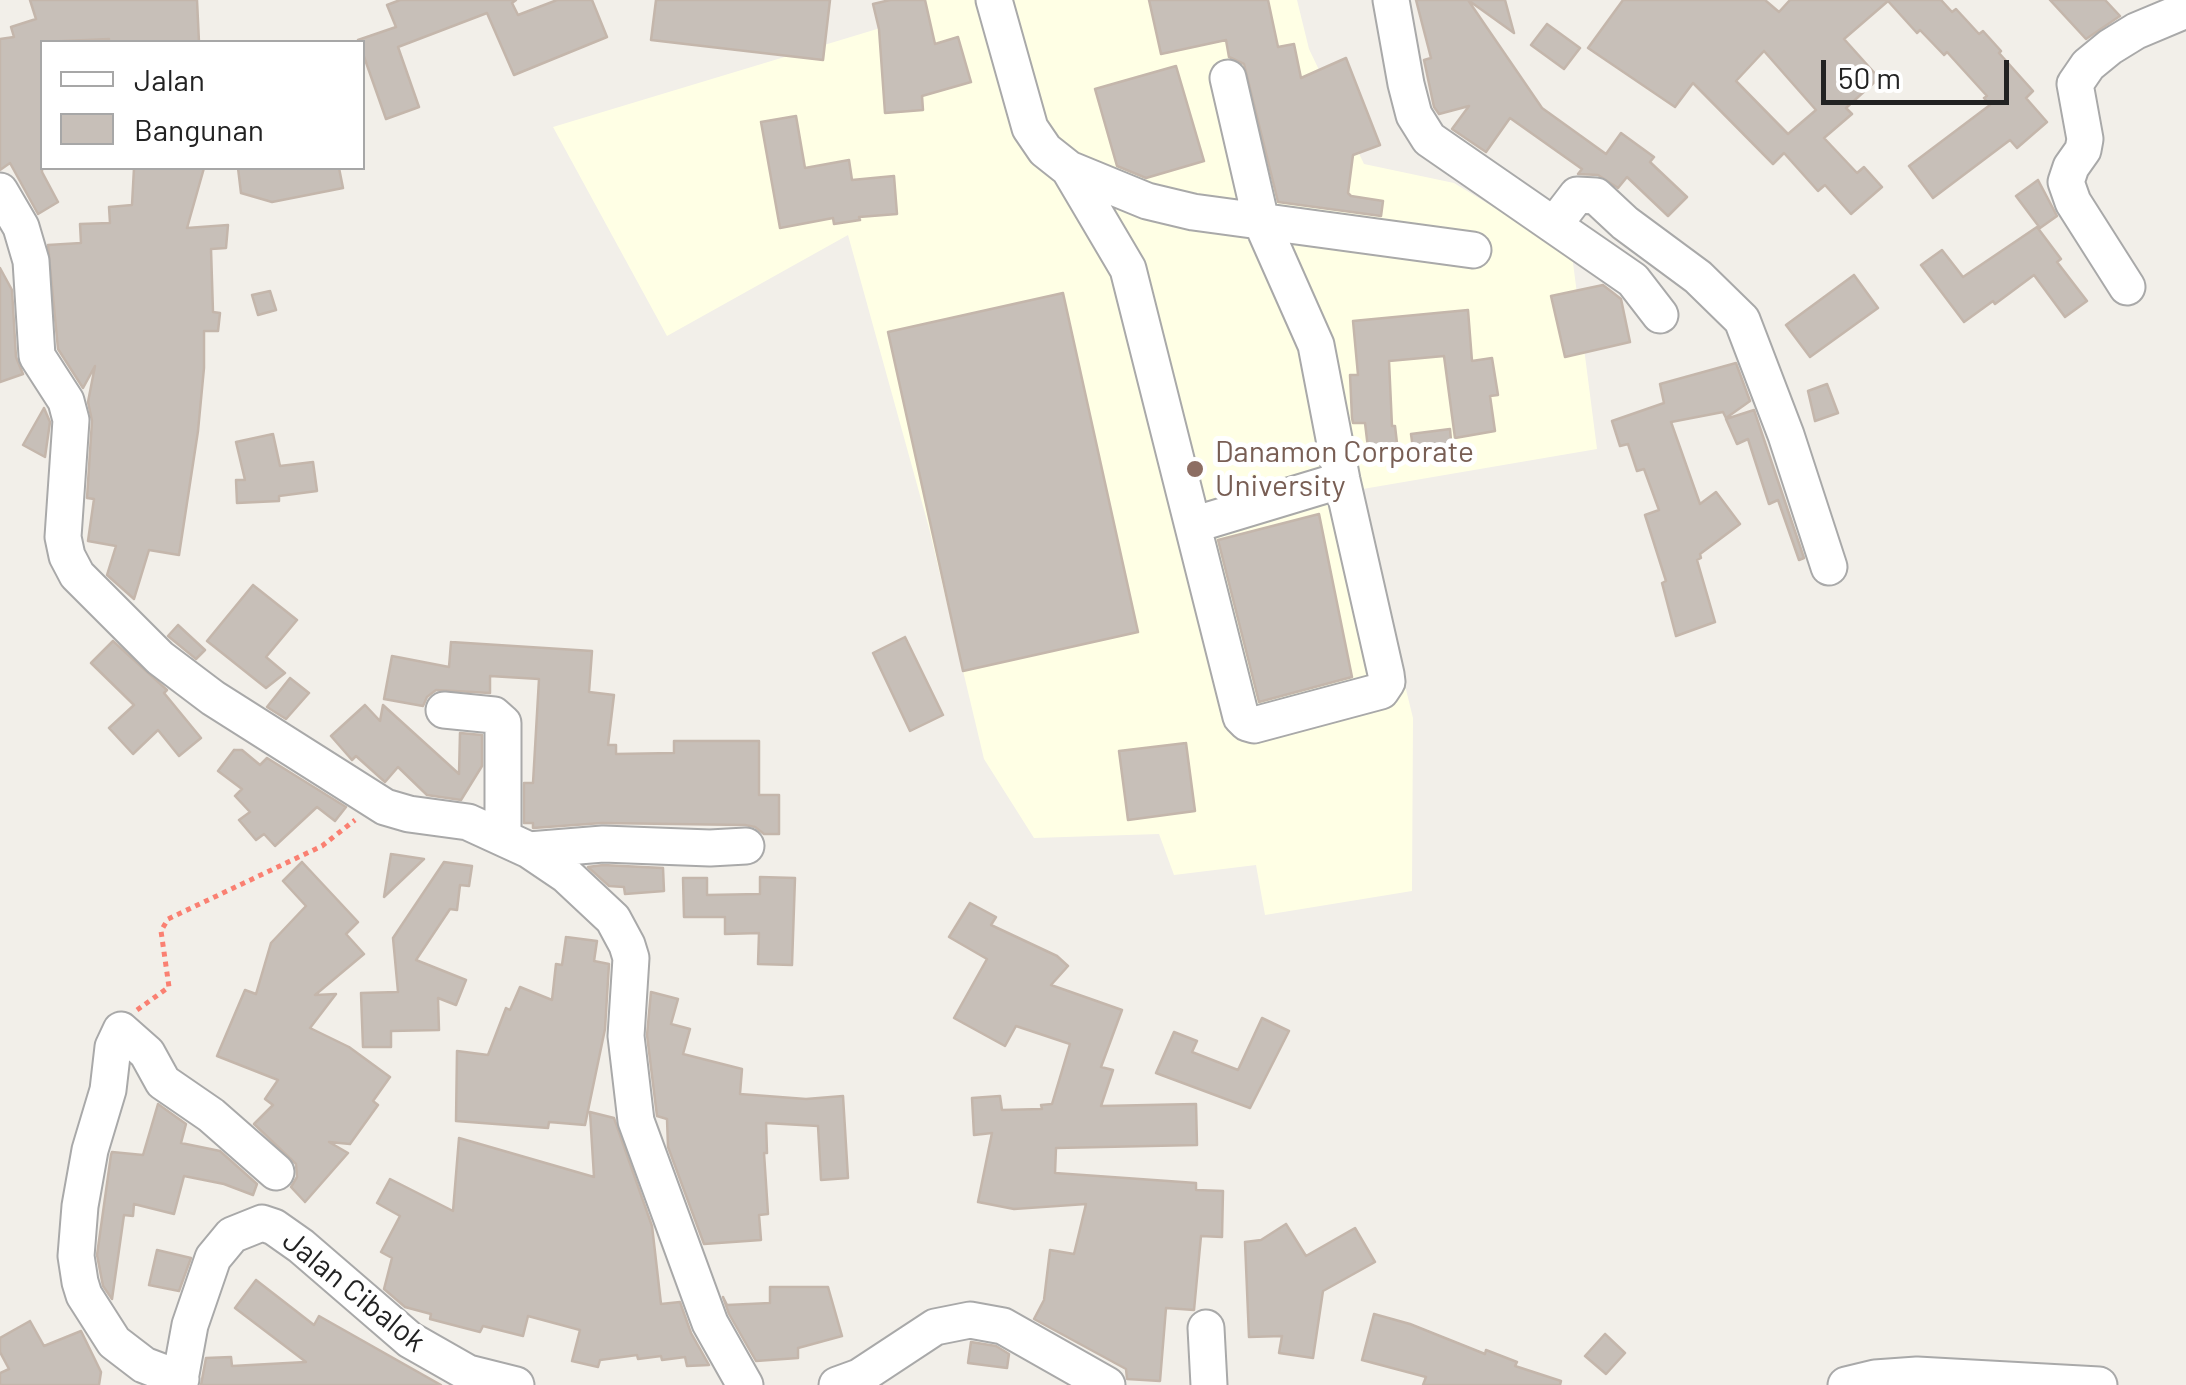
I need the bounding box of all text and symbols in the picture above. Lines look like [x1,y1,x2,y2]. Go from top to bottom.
legend [40,40,365,170]
scale bar [1826,40,2014,102]
text: 50 m [1838,59,1901,95]
text: Jalan [134,61,205,97]
text: Bangunan [134,111,264,147]
place label: Danamon Corporate University [1215,434,1474,504]
marker: Danamon Corporate University [1184,458,1206,480]
street label: Jalan Cibalok [275,1223,433,1359]

